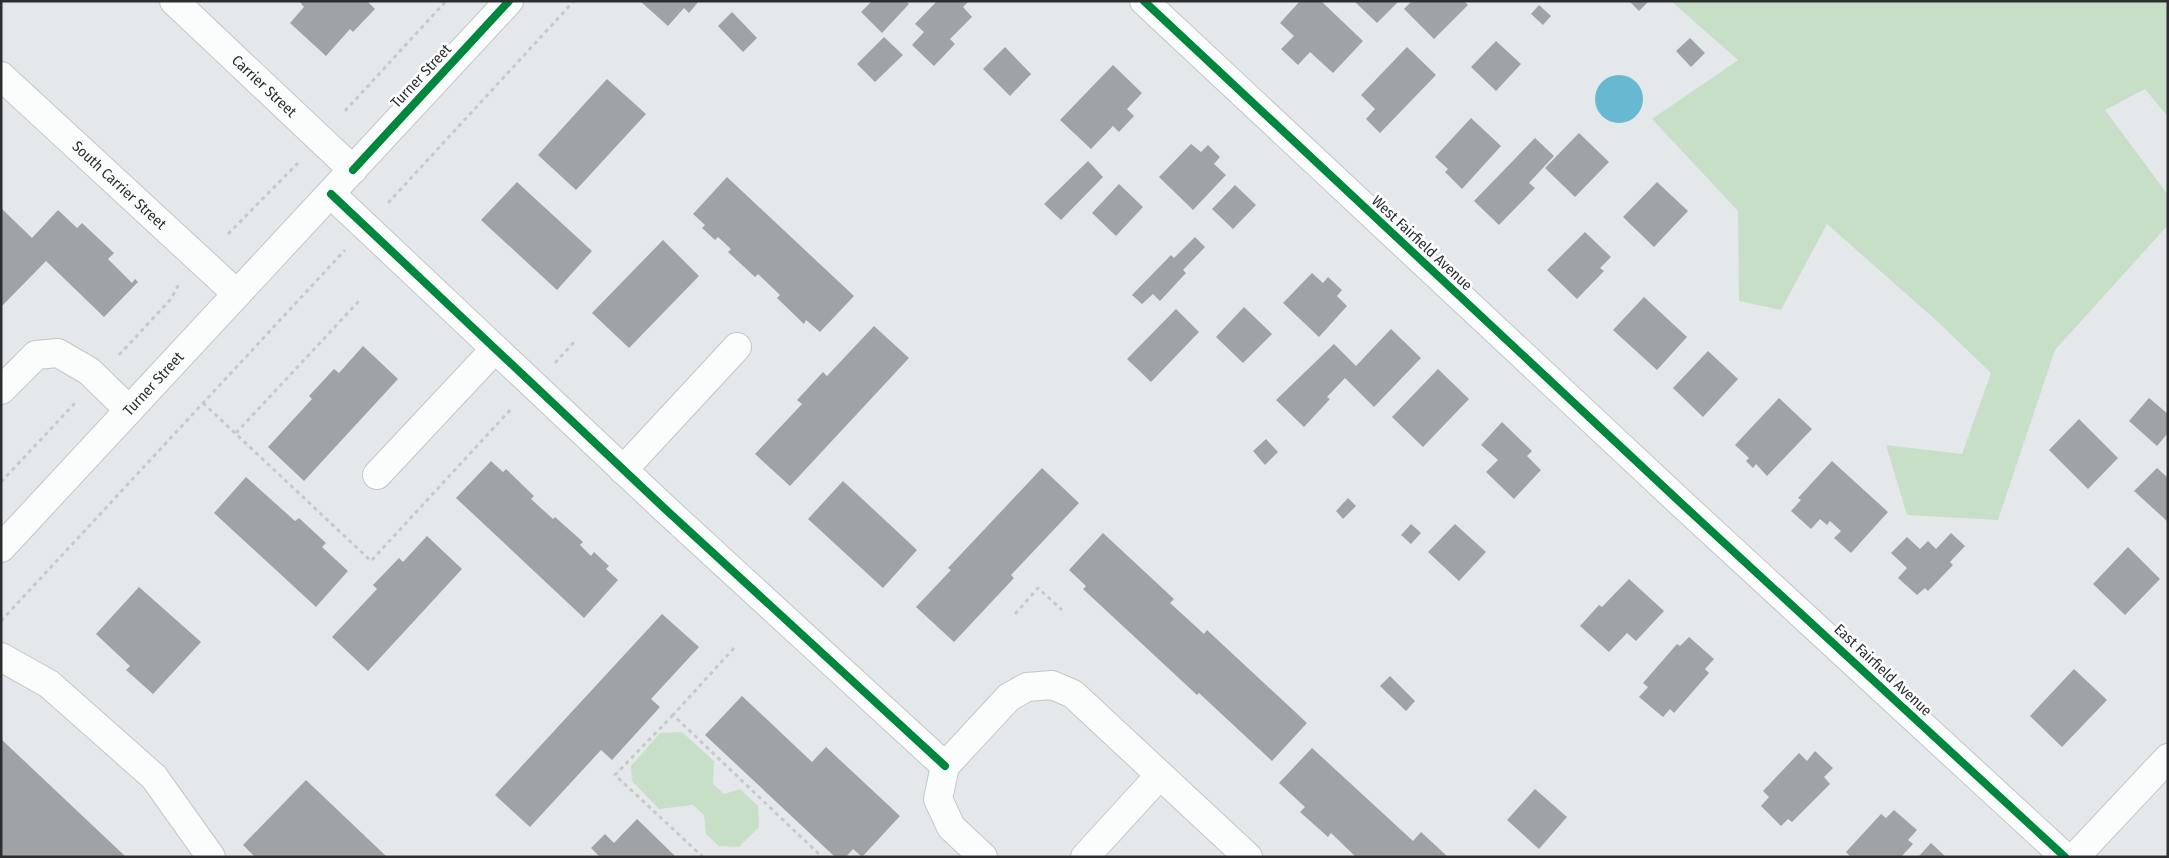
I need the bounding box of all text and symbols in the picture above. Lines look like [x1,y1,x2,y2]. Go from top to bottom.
street label: Turner Street [387,40,455,112]
street label: Carrier Street [228,51,300,121]
street label: South Carrier Street [68,137,170,233]
street label: West Fairfield Avenue [1368,192,1476,294]
street label: Turner Street [119,348,187,419]
street label: East Fairfield Avenue [1831,620,1935,720]

